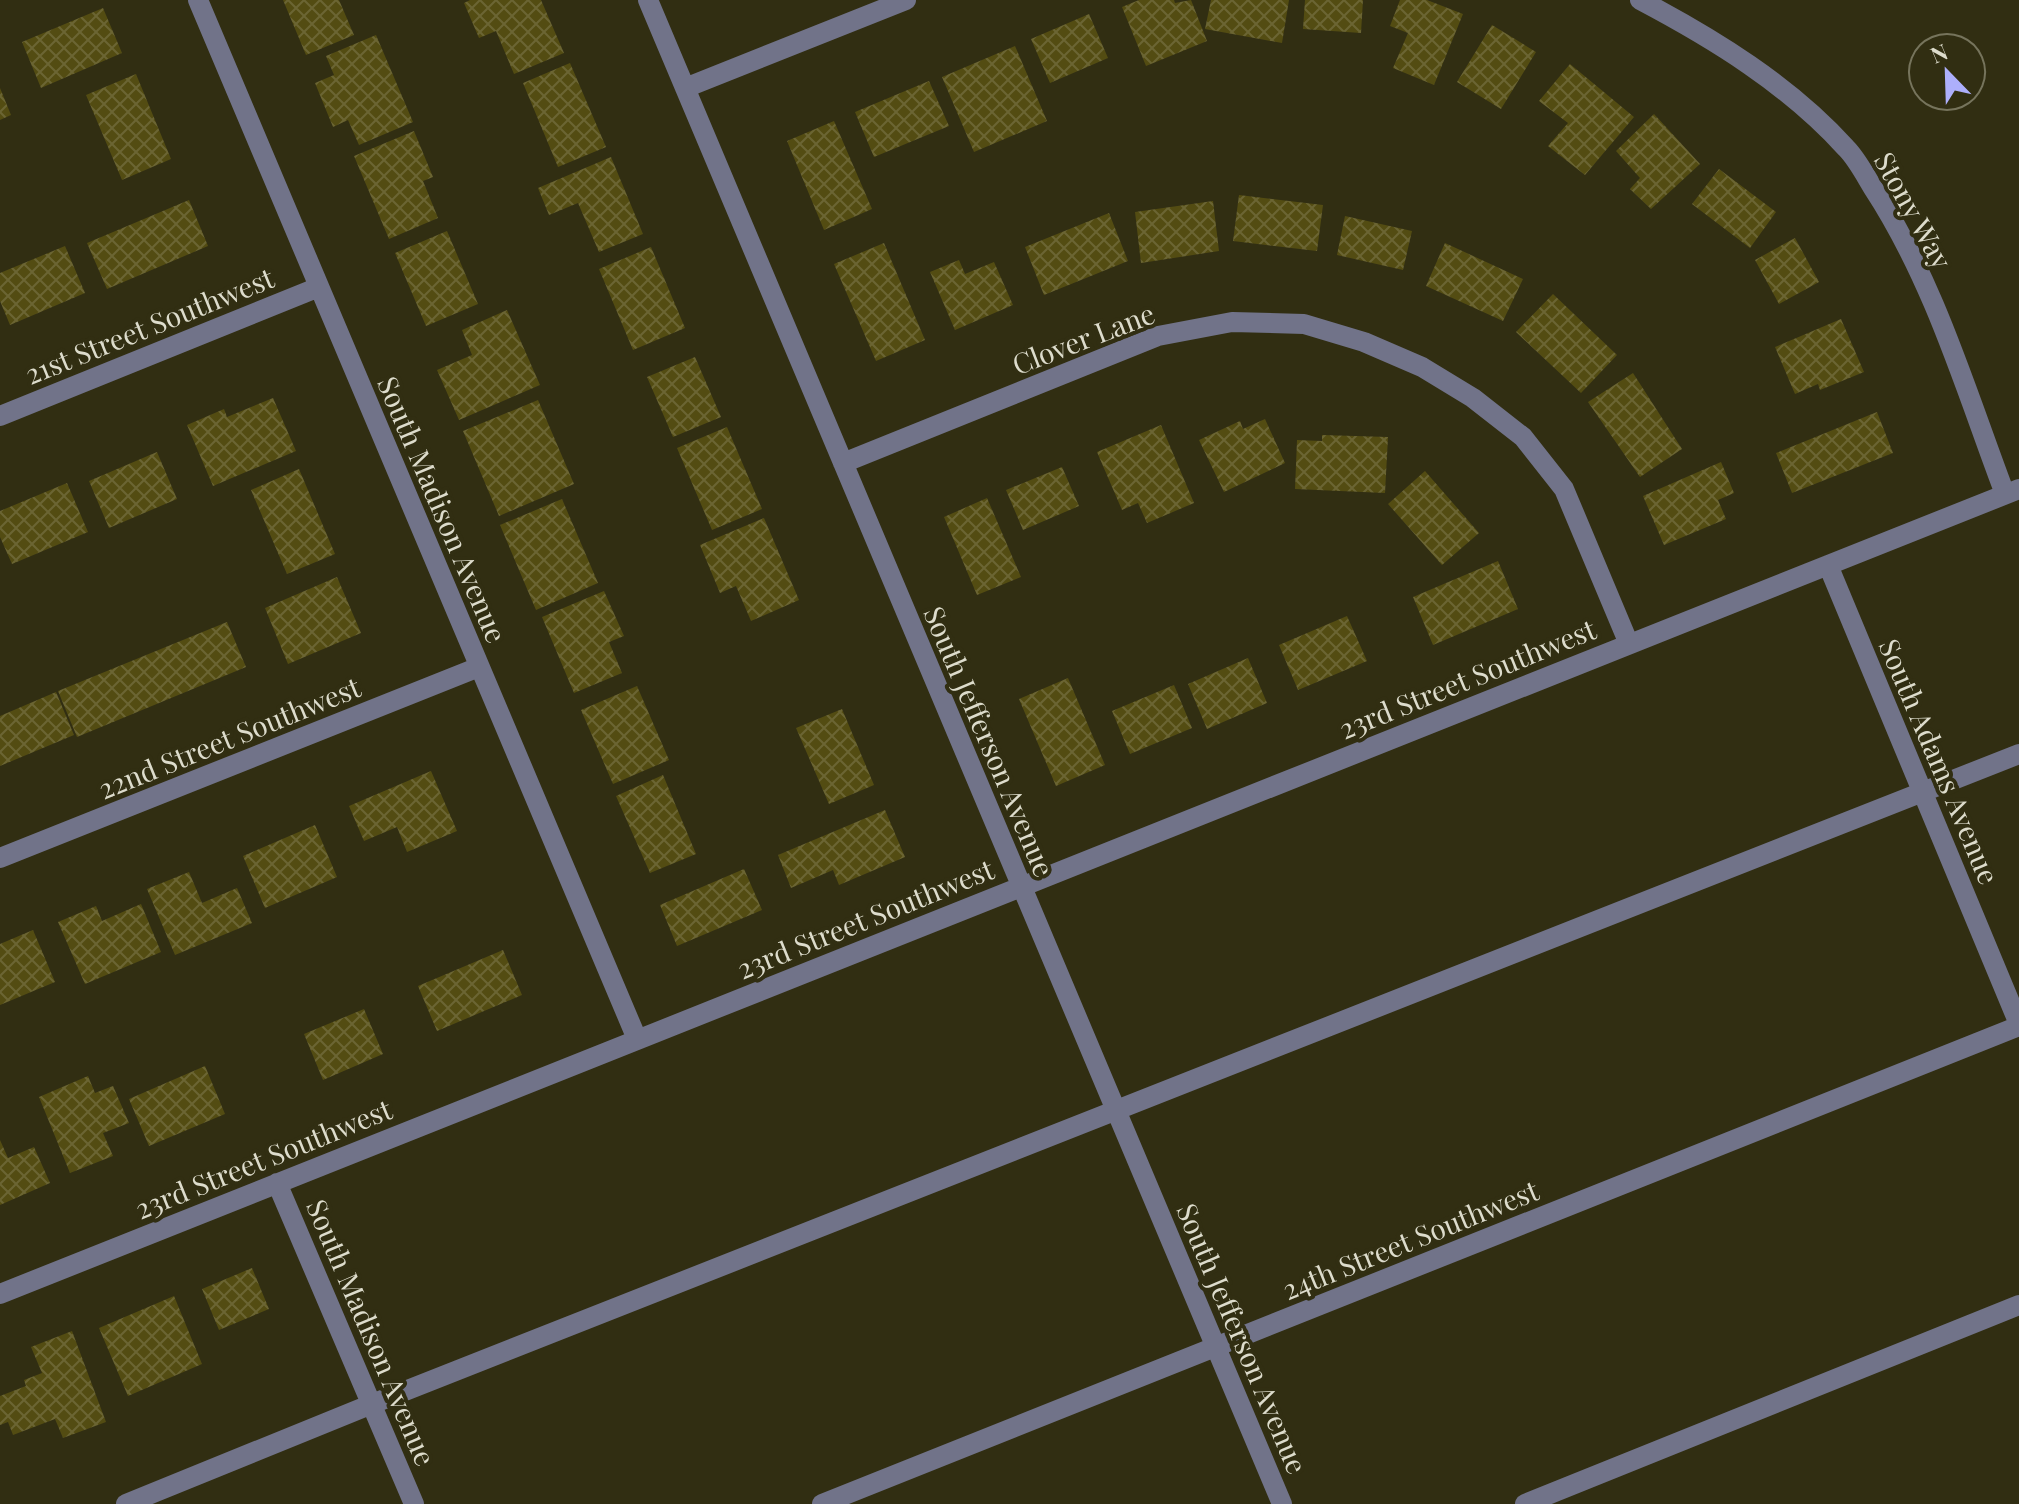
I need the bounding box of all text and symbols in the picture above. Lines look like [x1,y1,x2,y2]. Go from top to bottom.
north arrow [1907,32,1987,112]
text: N [1926,36,1952,70]
street label: Stony Way [1867,145,1961,275]
street label: 21st Street Southwest [19,258,280,392]
street label: Clover Lane [1006,294,1160,382]
street label: South Madison Avenue [370,370,516,648]
street label: South Jefferson Avenue [916,600,1064,882]
street label: 23rd Street Southwest [1333,609,1602,746]
street label: South Adams Avenue [1872,633,2008,889]
street label: 22nd Street Southwest [93,667,366,806]
street label: 23rd Street Southwest [731,849,1000,986]
street label: 23rd Street Southwest [129,1089,398,1226]
street label: 24th Street Southwest [1276,1170,1545,1307]
street label: South Madison Avenue [299,1193,445,1471]
street label: South Jefferson Avenue [1169,1197,1317,1479]

